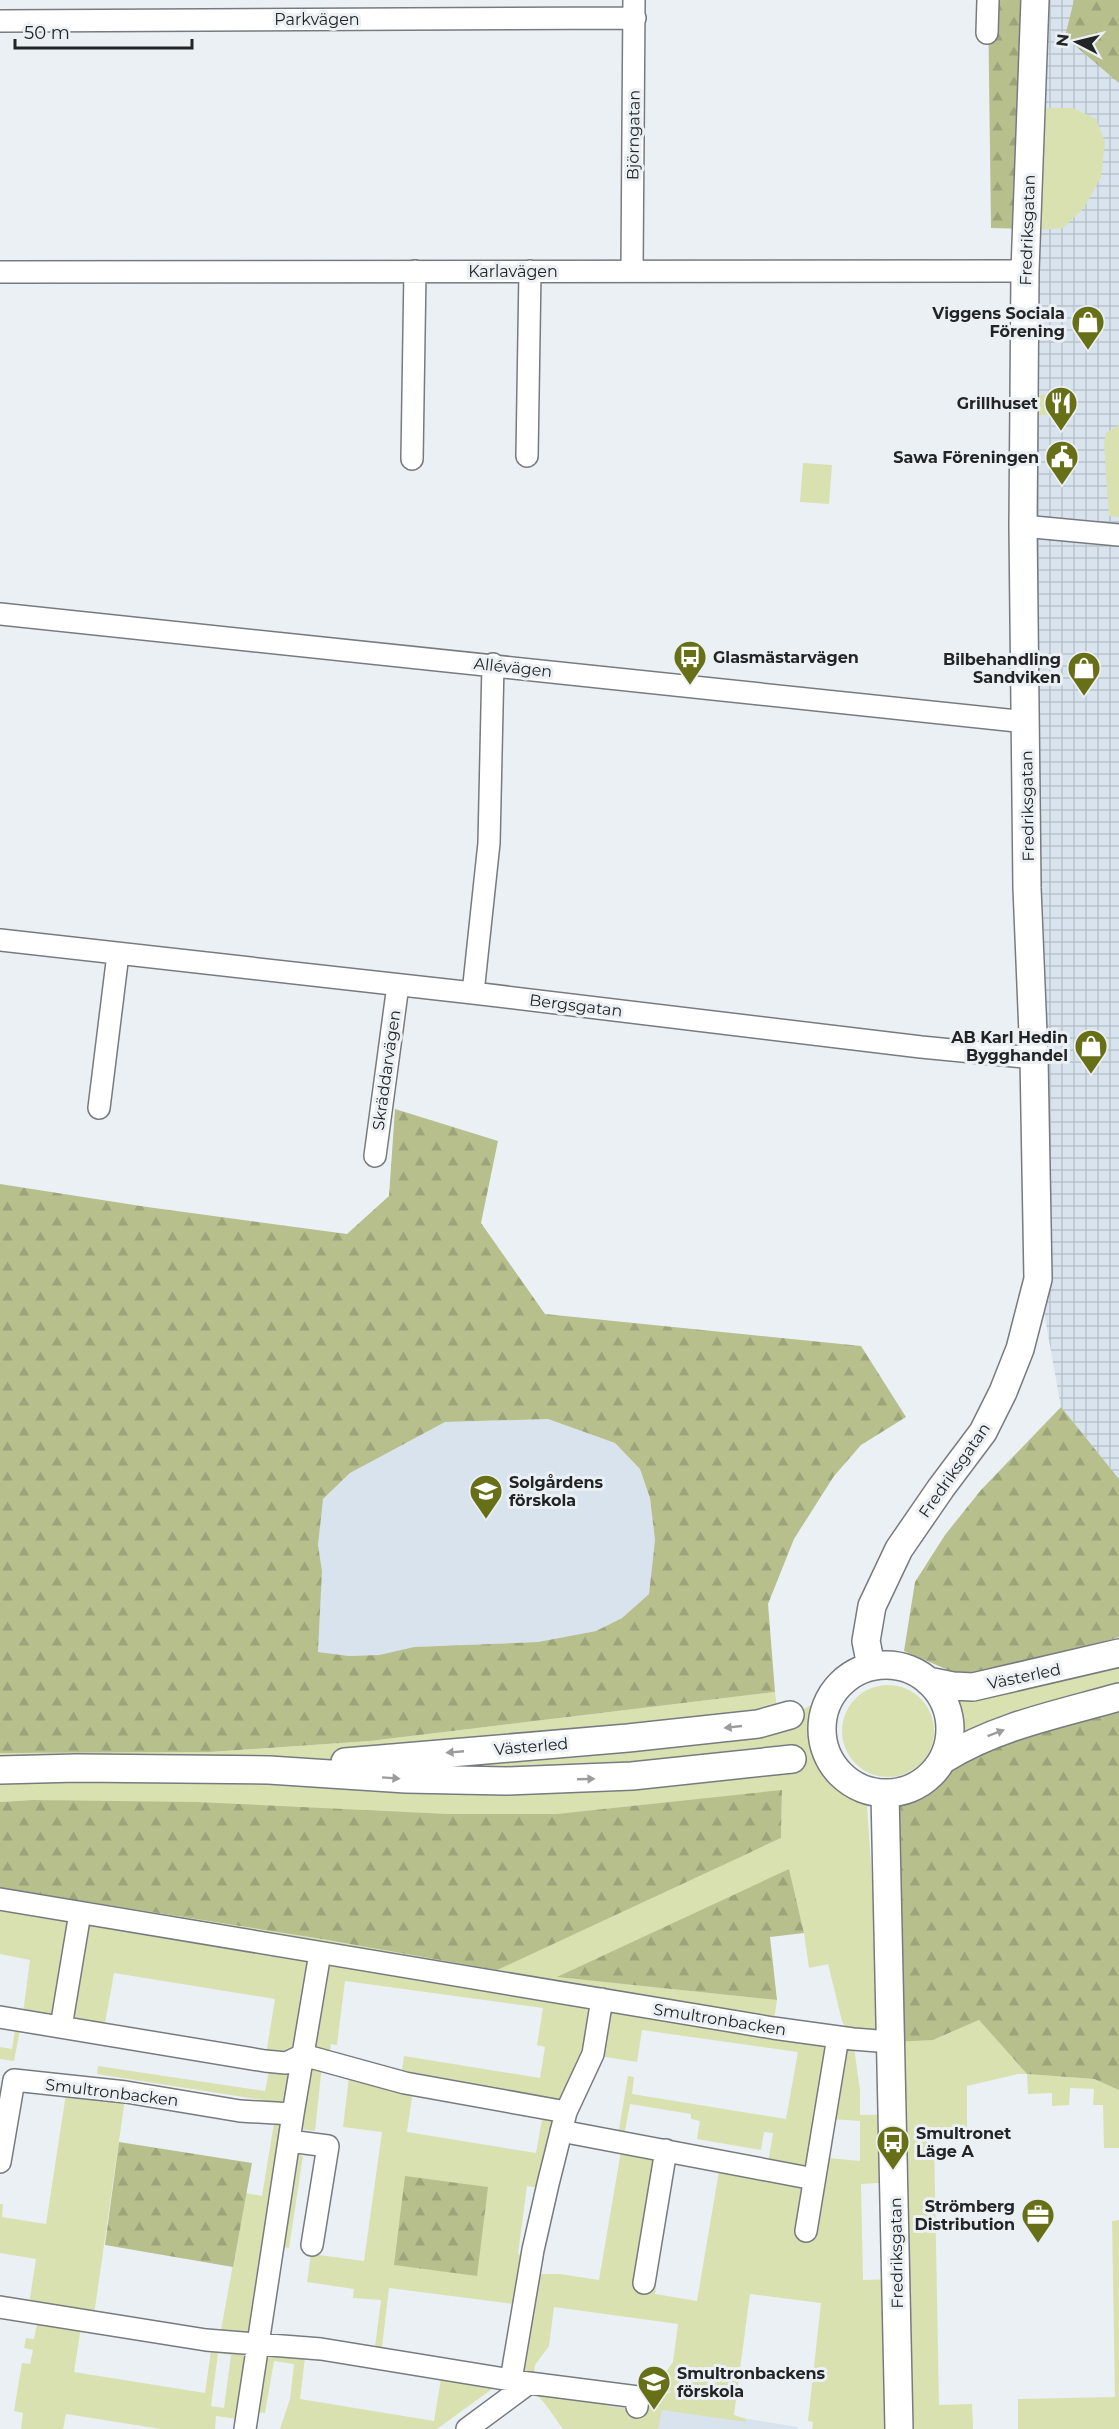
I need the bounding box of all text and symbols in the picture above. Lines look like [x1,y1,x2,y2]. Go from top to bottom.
street label: Parkvägen [274,10,360,29]
scale bar [15,12,192,50]
north arrow [1047,12,1107,72]
text: 50 m [24,22,70,44]
text: N [1052,33,1073,48]
street label: Björngatan [623,90,644,180]
street label: Fredriksgatan [1016,174,1039,286]
street label: Karlavägen [468,262,558,281]
place label: Viggens Sociala Förening [931,304,1065,341]
shop icon: Viggens Sociala Förening [1070,304,1106,351]
restaurant icon: Grillhuset [1043,385,1079,432]
place label: Grillhuset [957,394,1038,413]
public building icon: Sawa Föreningen [1044,439,1080,486]
place label: Sawa Föreningen [893,448,1039,467]
bus stop icon: Glasmästarvägen [672,639,708,686]
place label: Glasmästarvägen [713,648,859,667]
place label: Bilbehandling Sandviken [943,650,1061,687]
shop icon: Bilbehandling Sandviken [1066,650,1102,697]
street label: Allévägen [473,654,553,681]
street label: Fredriksgatan [1017,750,1038,862]
street label: Bergsgatan [528,990,624,1021]
street label: Skräddarvägen [369,1009,404,1132]
place label: AB Karl Hedin Bygghandel [950,1028,1068,1065]
shop icon: AB Karl Hedin Bygghandel [1073,1028,1109,1075]
street label: Fredriksgatan [915,1419,994,1521]
school or university icon: Solgårdens förskola [468,1473,504,1520]
place label: Solgårdens förskola [509,1473,604,1510]
street label: Västerled [986,1659,1063,1694]
one-way arrow [724,1722,743,1732]
one-way arrow [987,1728,1005,1738]
street label: Västerled [493,1734,569,1759]
one-way arrow [446,1748,465,1757]
one-way arrow [381,1773,400,1783]
one-way arrow [576,1774,595,1784]
street label: Smultronbacken [652,2000,788,2039]
street label: Smultronbacken [44,2075,180,2110]
bus stop icon: Smultronet Läge A [875,2124,911,2171]
place label: Smultronet Läge A [916,2124,1011,2161]
street label: Fredriksgatan [886,2197,907,2309]
place label: Strömberg Distribution [915,2197,1015,2234]
office icon: Strömberg Distribution [1020,2197,1056,2244]
school or university icon: Smultronbackens förskola [636,2364,672,2411]
place label: Smultronbackens förskola [677,2364,826,2401]

